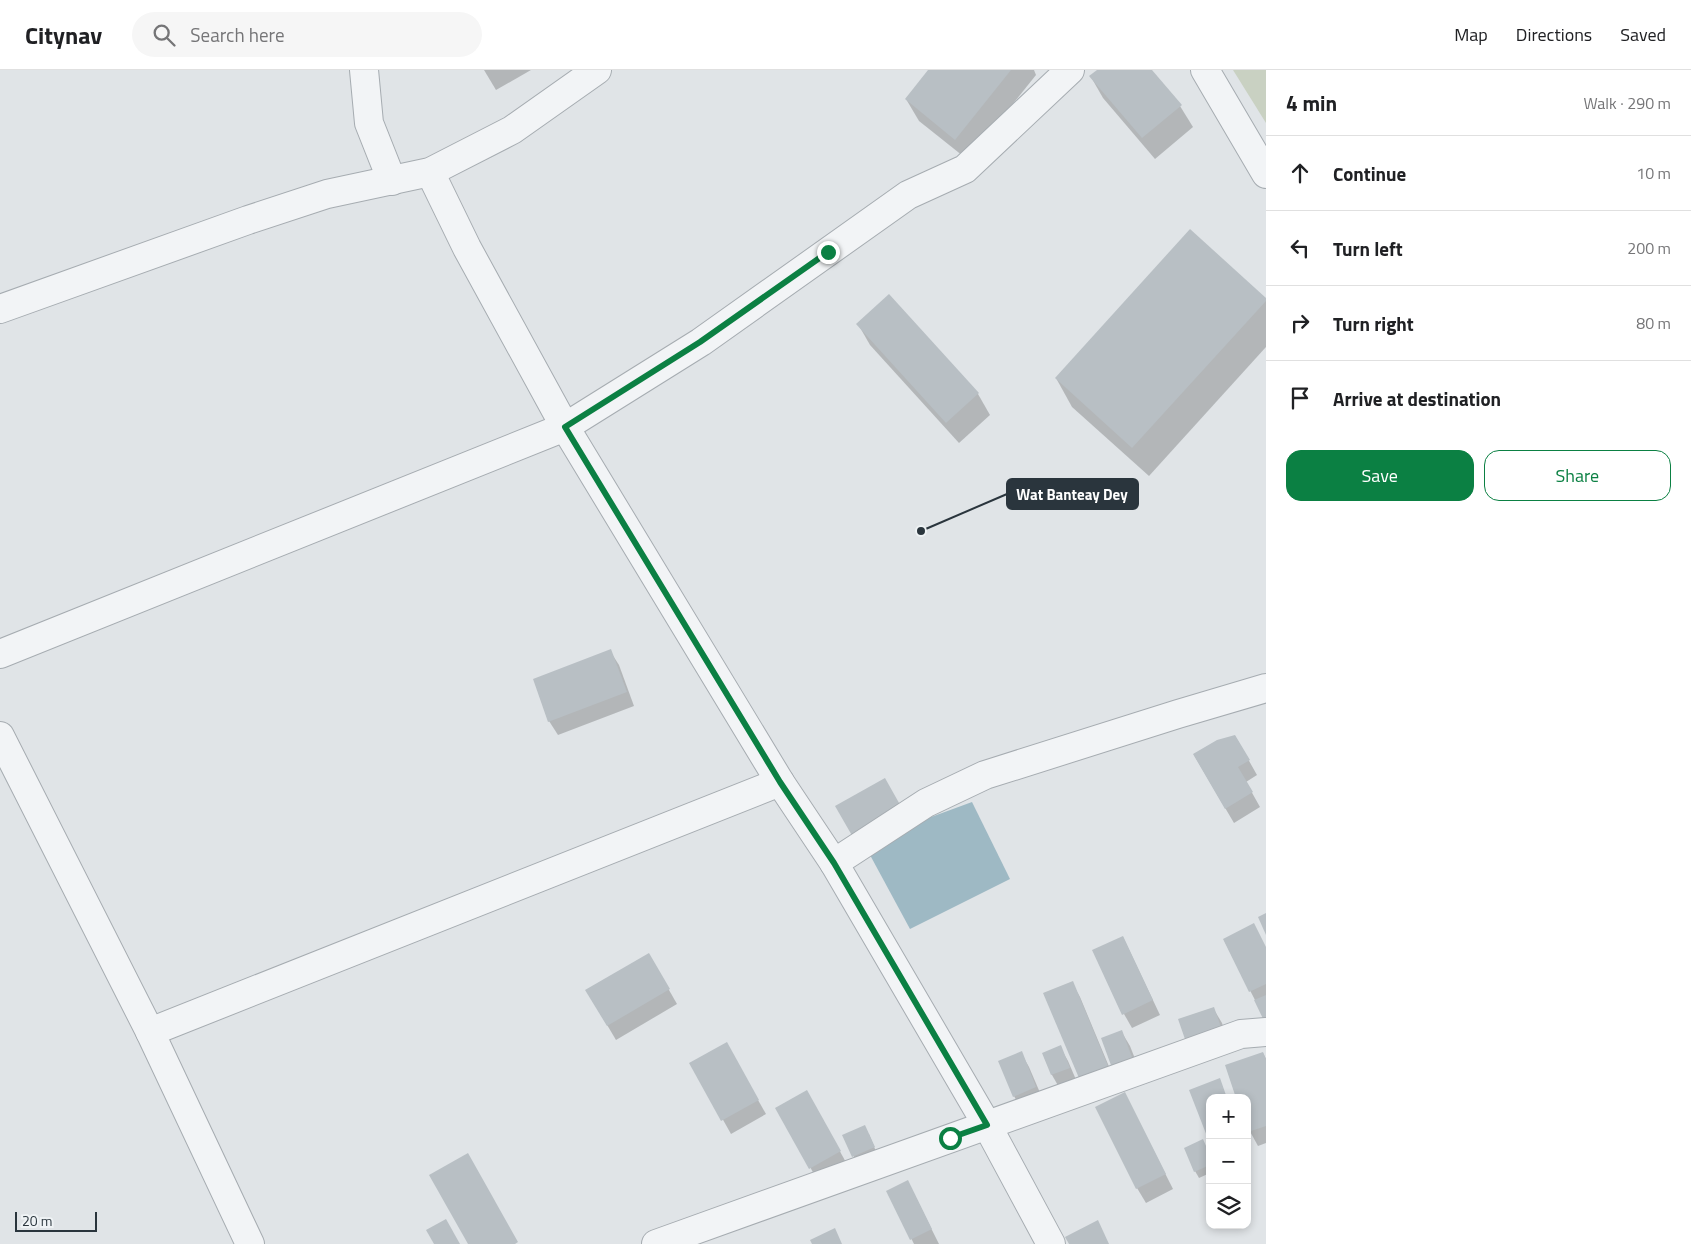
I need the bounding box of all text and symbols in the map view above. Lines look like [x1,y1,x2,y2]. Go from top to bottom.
search box [132,12,482,57]
text: Citynav [25,17,102,53]
text: Search here [190,20,285,49]
icon: search [150,21,178,49]
text: Map [1454,21,1488,48]
text: Directions [1516,21,1592,48]
text: Saved [1620,21,1666,48]
text: 4 min [1286,87,1337,119]
text: Walk · 290 m [1583,91,1671,115]
icon: ahead [1286,159,1314,187]
text: Continue [1333,159,1406,188]
text: 10 m [1636,161,1671,185]
icon: left [1286,234,1314,262]
text: Turn left [1333,234,1403,263]
text: 200 m [1627,236,1671,260]
route end [817,241,840,264]
icon: right [1286,309,1314,337]
text: Turn right [1333,309,1414,338]
text: 80 m [1636,311,1671,335]
icon: arrive [1286,384,1314,412]
text: Arrive at destination [1333,384,1501,413]
button: Save [1286,450,1474,501]
button: Share [1484,450,1671,501]
callout: Wat Banteay Dey [1007,479,1138,509]
text: Wat Banteay Dey [1016,483,1128,506]
map controls [1206,1094,1251,1229]
button: + [1206,1094,1251,1139]
route start [939,1127,962,1150]
button: − [1206,1139,1251,1184]
button: layers [1206,1184,1251,1229]
scale bar [15,1209,98,1232]
text: 20 m [22,1210,52,1231]

